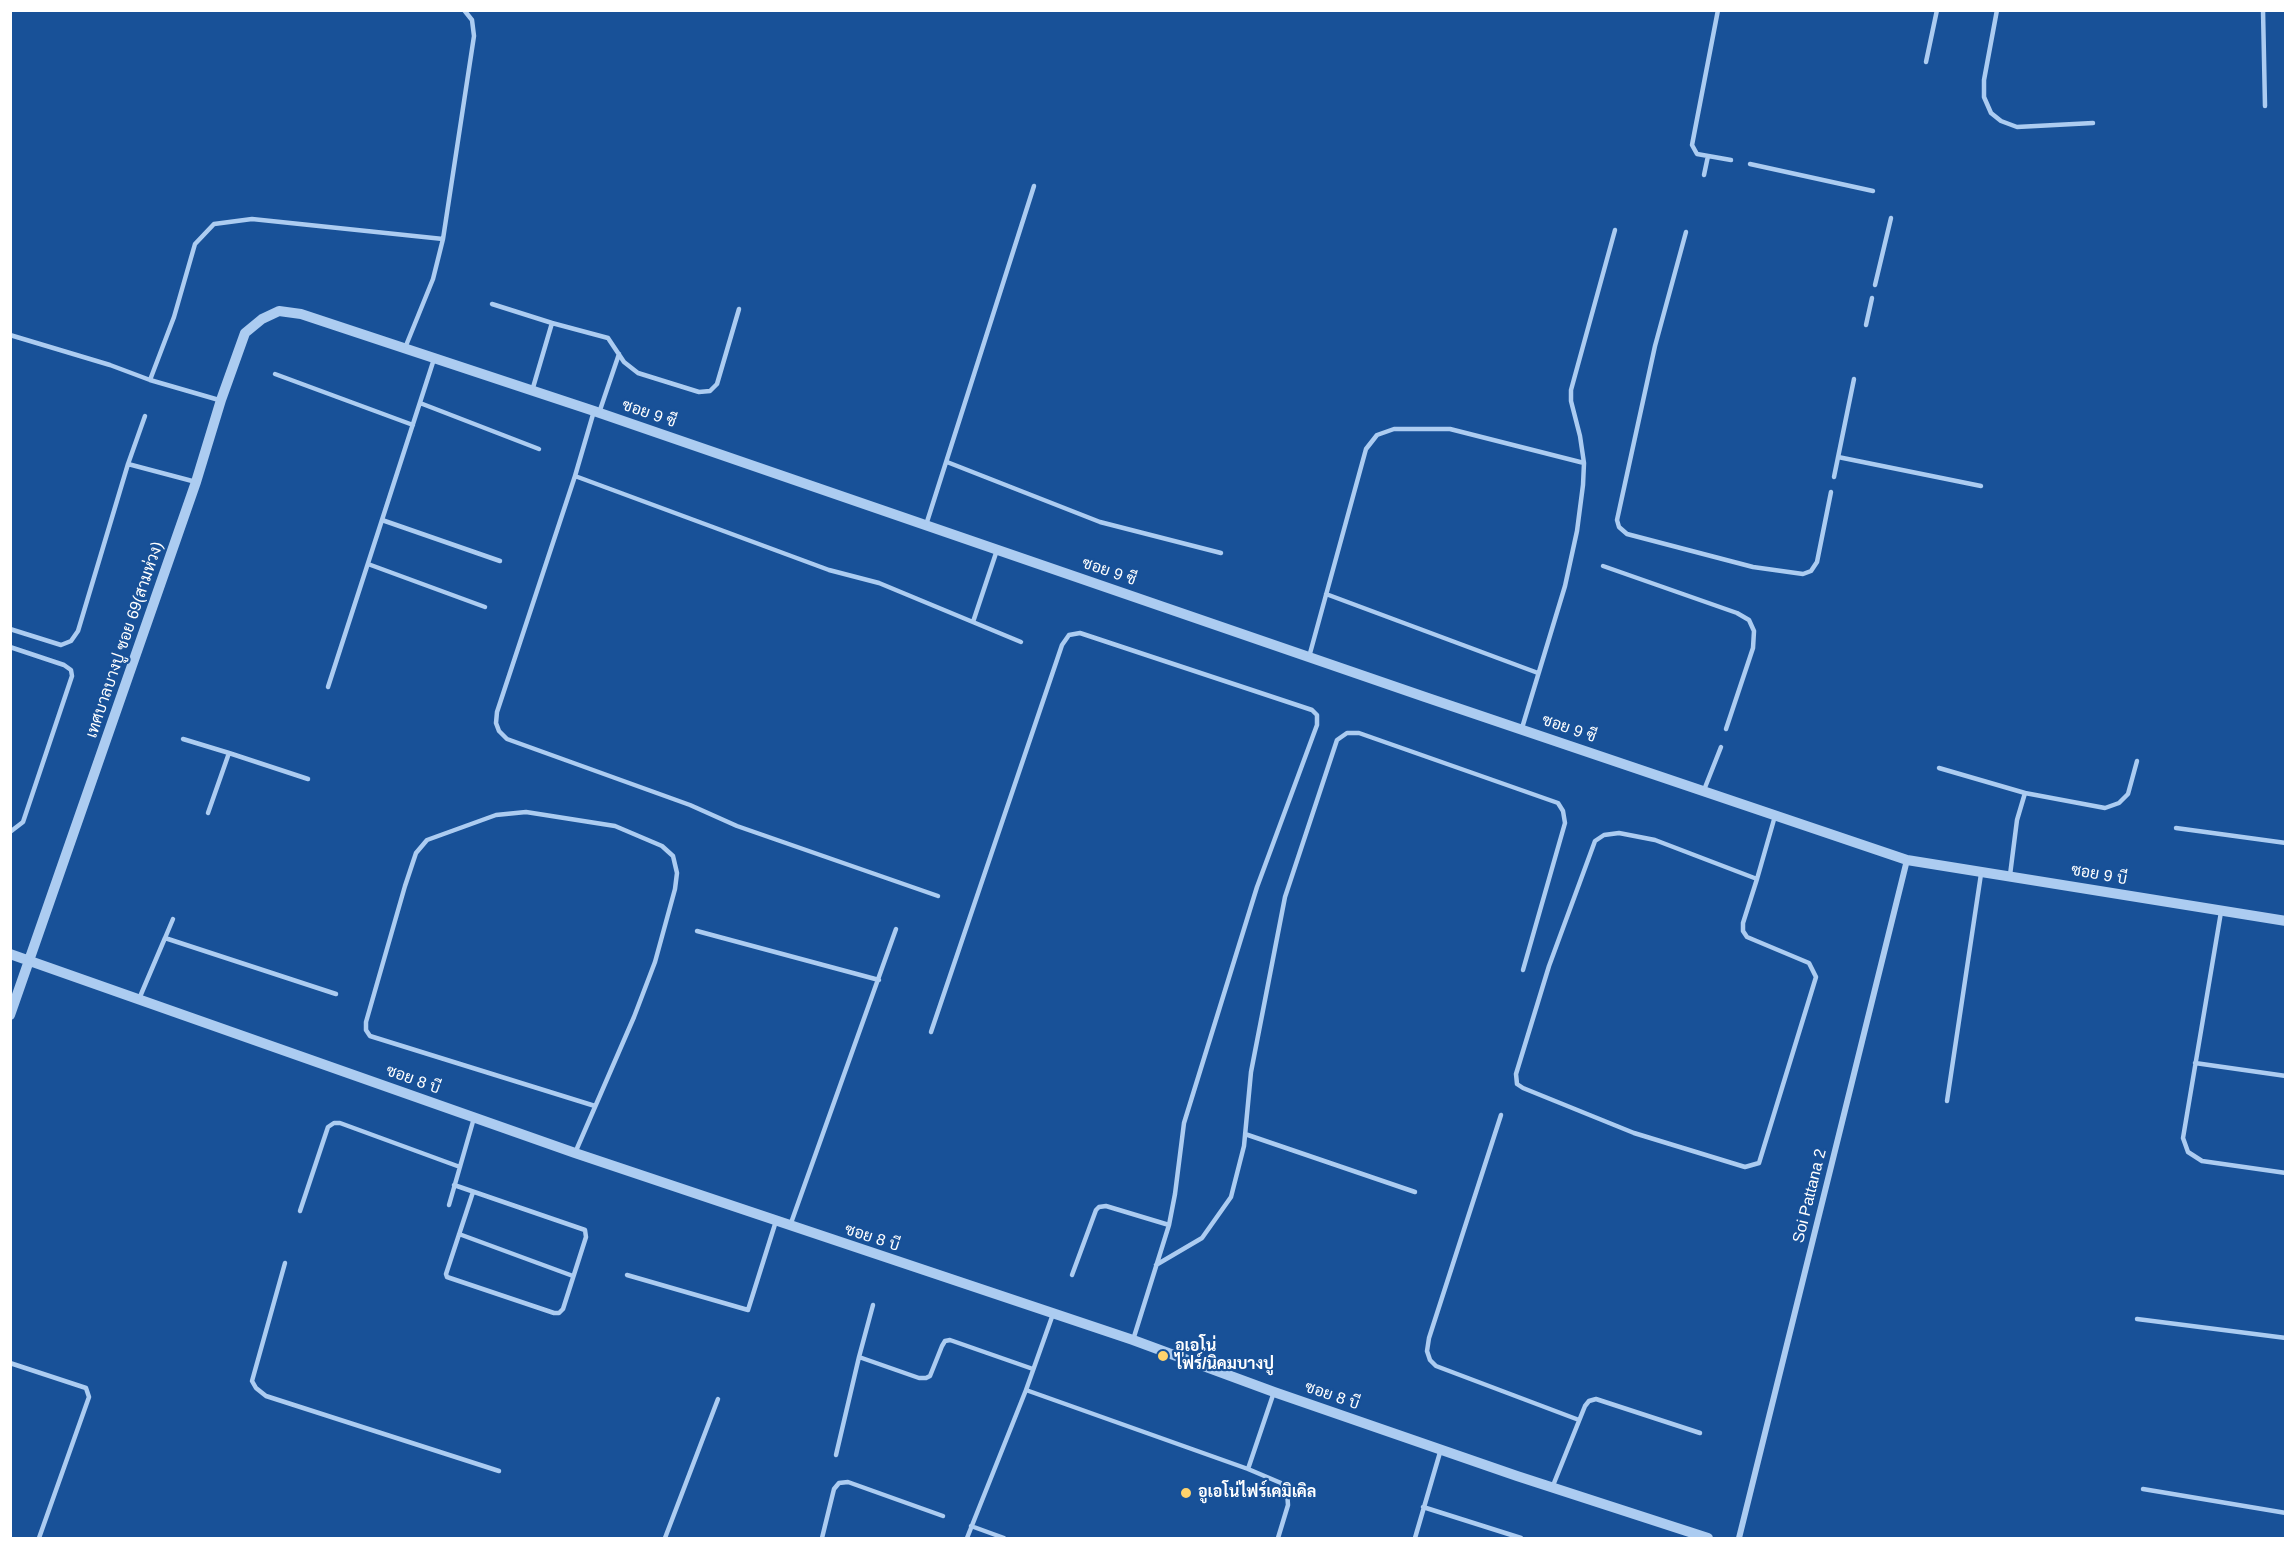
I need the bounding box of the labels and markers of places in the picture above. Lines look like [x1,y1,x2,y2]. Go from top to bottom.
place label: อูเอโน่ ไฟร์/นิคมบางปู [1175,1337,1274,1375]
marker: อูเอโน่ ไฟร์/นิคมบางปู [1156,1349,1170,1363]
place label: อูเอโน่ไฟร์เคมิเคิล [1198,1483,1316,1503]
marker: อูเอโน่ไฟร์เคมิเคิล [1179,1486,1193,1500]

